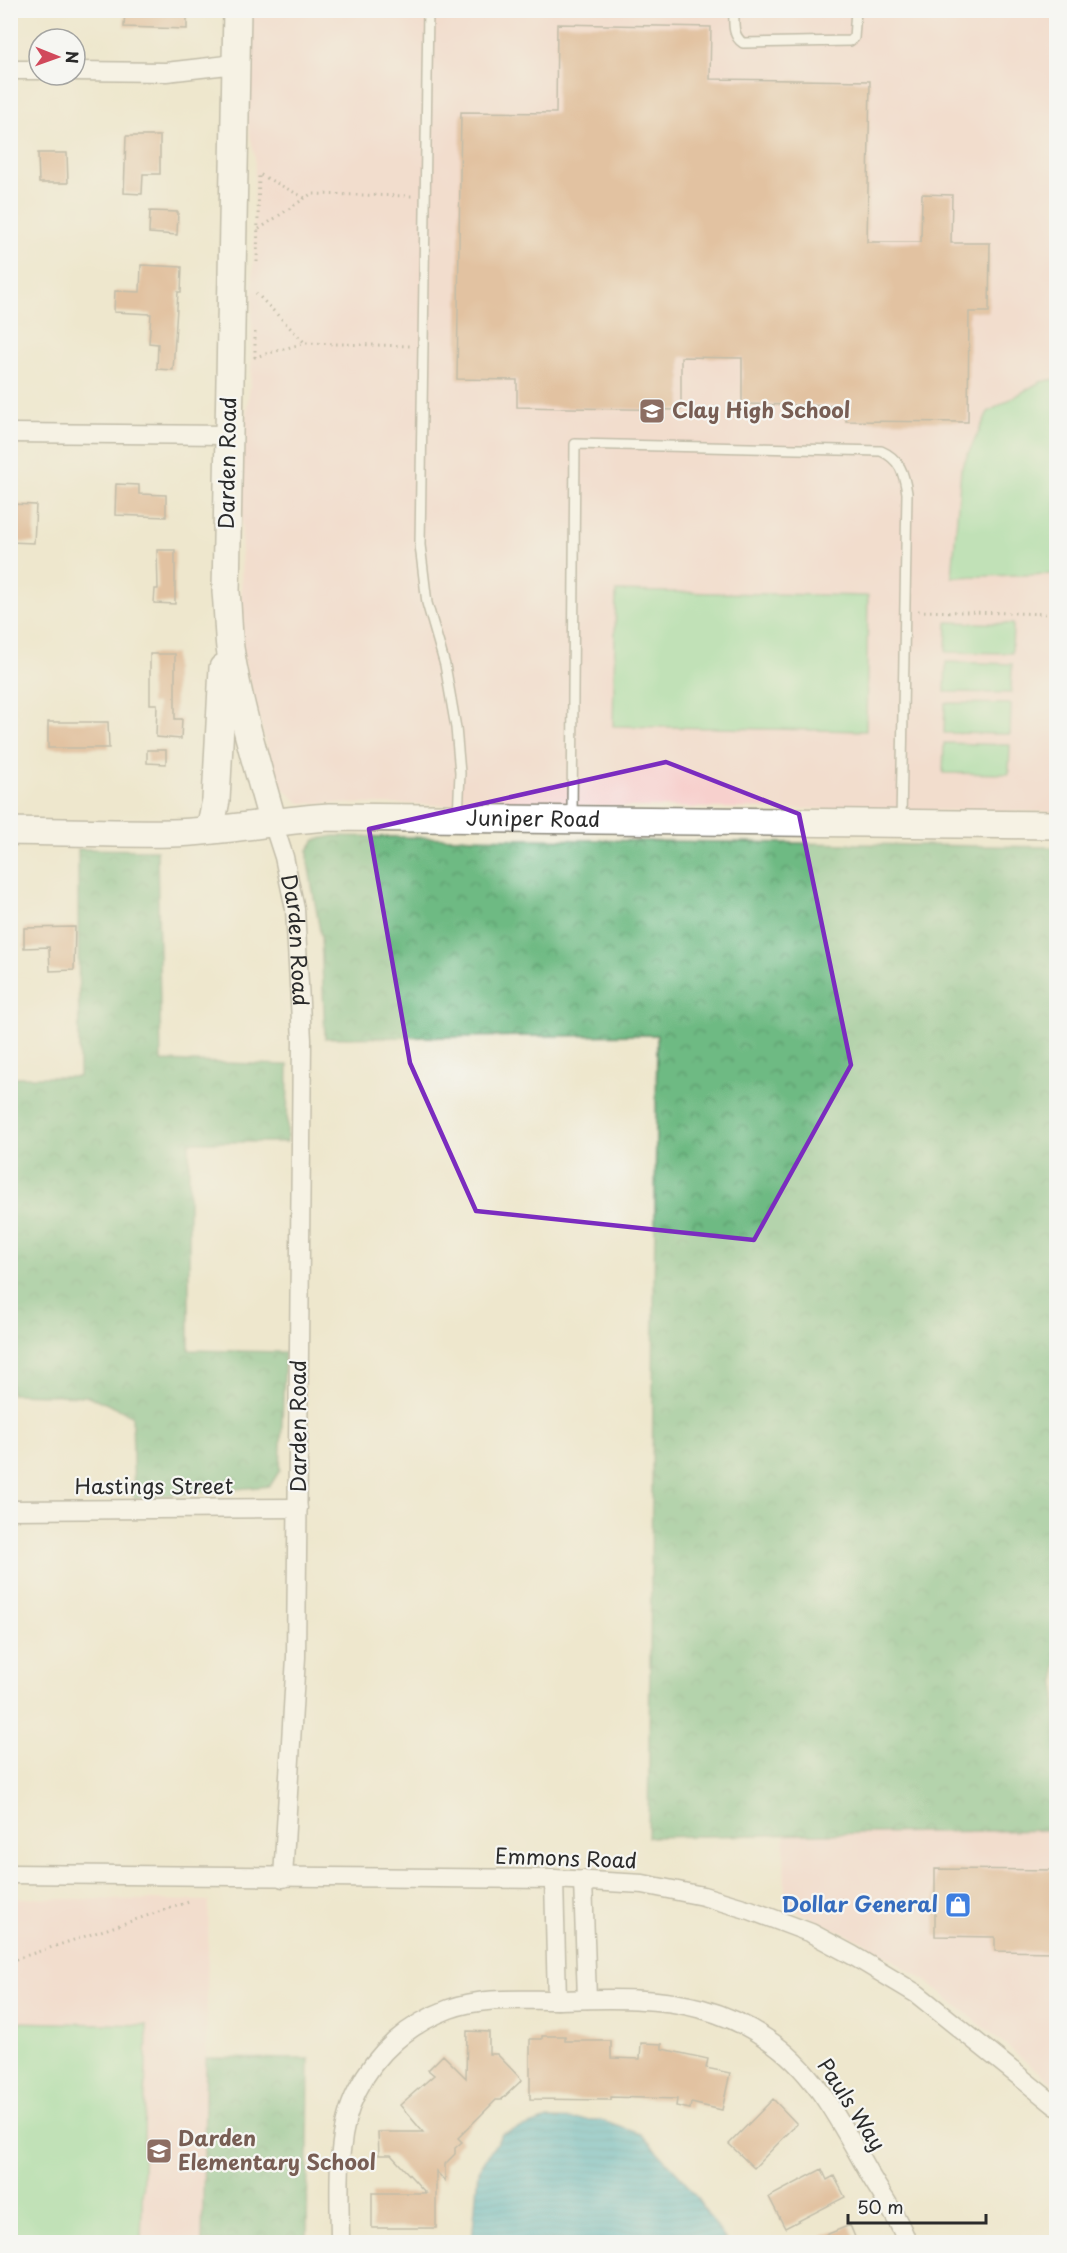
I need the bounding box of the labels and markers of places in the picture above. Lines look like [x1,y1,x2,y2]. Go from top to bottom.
place label: Clay High School [672,393,850,425]
school or university icon: Clay High School [637,396,667,426]
place label: Dollar General [781,1887,938,1919]
shop icon: Dollar General [943,1890,973,1920]
place label: Darden Elementary School [178,2121,376,2177]
school or university icon: Darden Elementary School [144,2136,174,2166]

